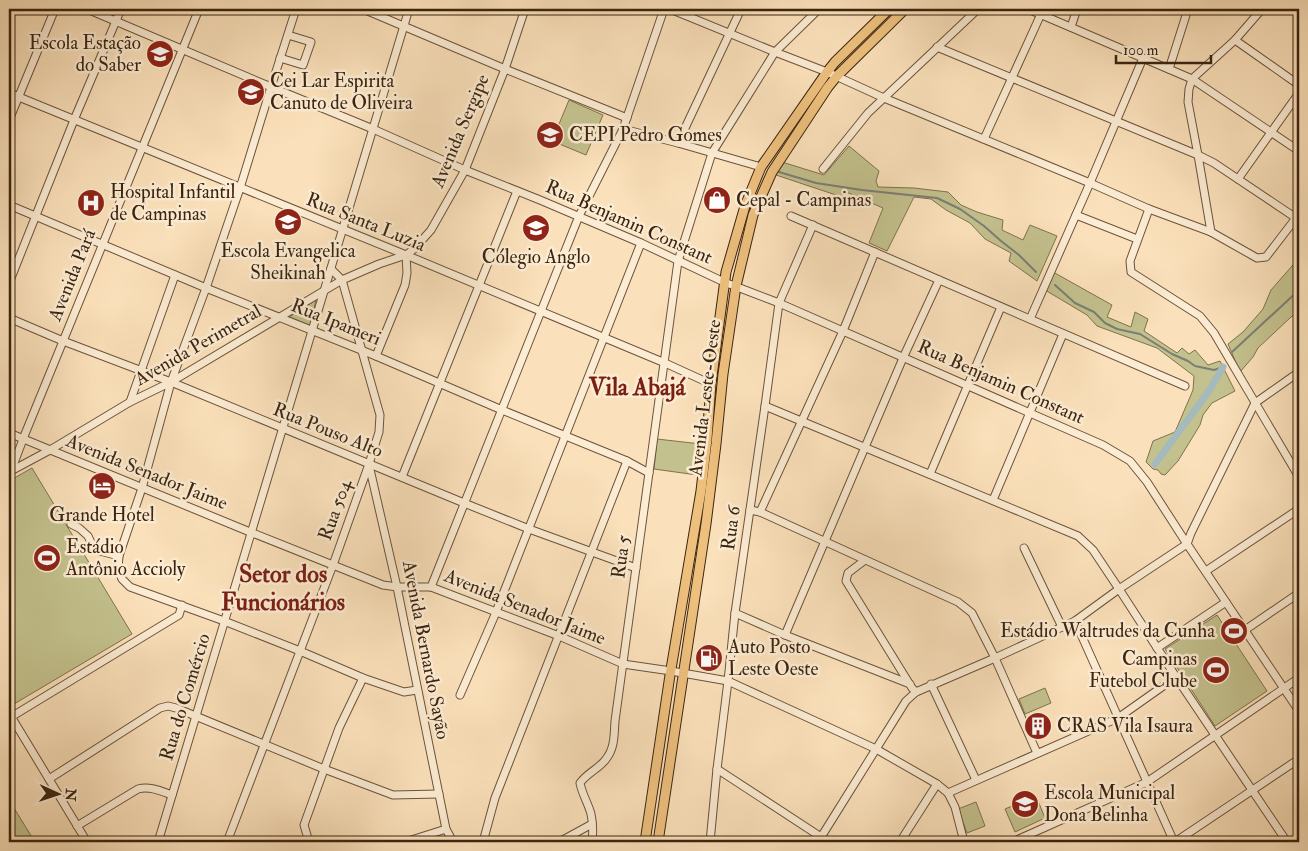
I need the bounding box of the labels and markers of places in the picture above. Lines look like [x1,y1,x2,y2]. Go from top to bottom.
place label: Escola Estação do Saber [29,31,141,77]
school or university icon: Escola Estação do Saber [145,39,175,69]
place label: Cei Lar Espirita Canuto de Oliveira [270,69,413,115]
school or university icon: Cei Lar Espirita Canuto de Oliveira [236,77,266,107]
school or university icon: CEPI Pedro Gomes [535,120,565,150]
place label: CEPI Pedro Gomes [569,123,722,147]
place label: Hospital Infantil de Campinas [110,180,236,227]
shop icon: Cepal - Campinas [702,185,732,215]
hospital icon: Hospital Infantil de Campinas [76,188,106,218]
place label: Cepal - Campinas [736,188,871,213]
school or university icon: Escola Evangelica Sheikinah [273,207,303,237]
school or university icon: Cólegio Anglo [521,213,551,243]
place label: Escola Evangelica Sheikinah [220,239,356,285]
place label: Cólegio Anglo [482,245,590,269]
hotel icon: Grande Hotel [87,471,117,501]
place label: Grande Hotel [49,503,155,527]
place label: Estádio Antônio Accioly [65,535,186,581]
sports icon: Estádio Antônio Accioly [32,543,62,573]
sports icon: Estádio Waltrudes da Cunha [1219,616,1249,646]
place label: Estádio Waltrudes da Cunha [1000,619,1215,643]
place label: Auto Posto Leste Oeste [727,635,818,681]
fuel station icon: Auto Posto Leste Oeste [694,643,724,673]
place label: Campinas Futebol Clube [1089,647,1197,693]
sports icon: Campinas Futebol Clube [1201,655,1231,685]
building icon: CRAS Vila Isaura [1023,711,1053,741]
place label: CRAS Vila Isaura [1057,714,1193,738]
place label: Escola Municipal Dona Belinha [1044,781,1175,827]
school or university icon: Escola Municipal Dona Belinha [1010,789,1040,819]

